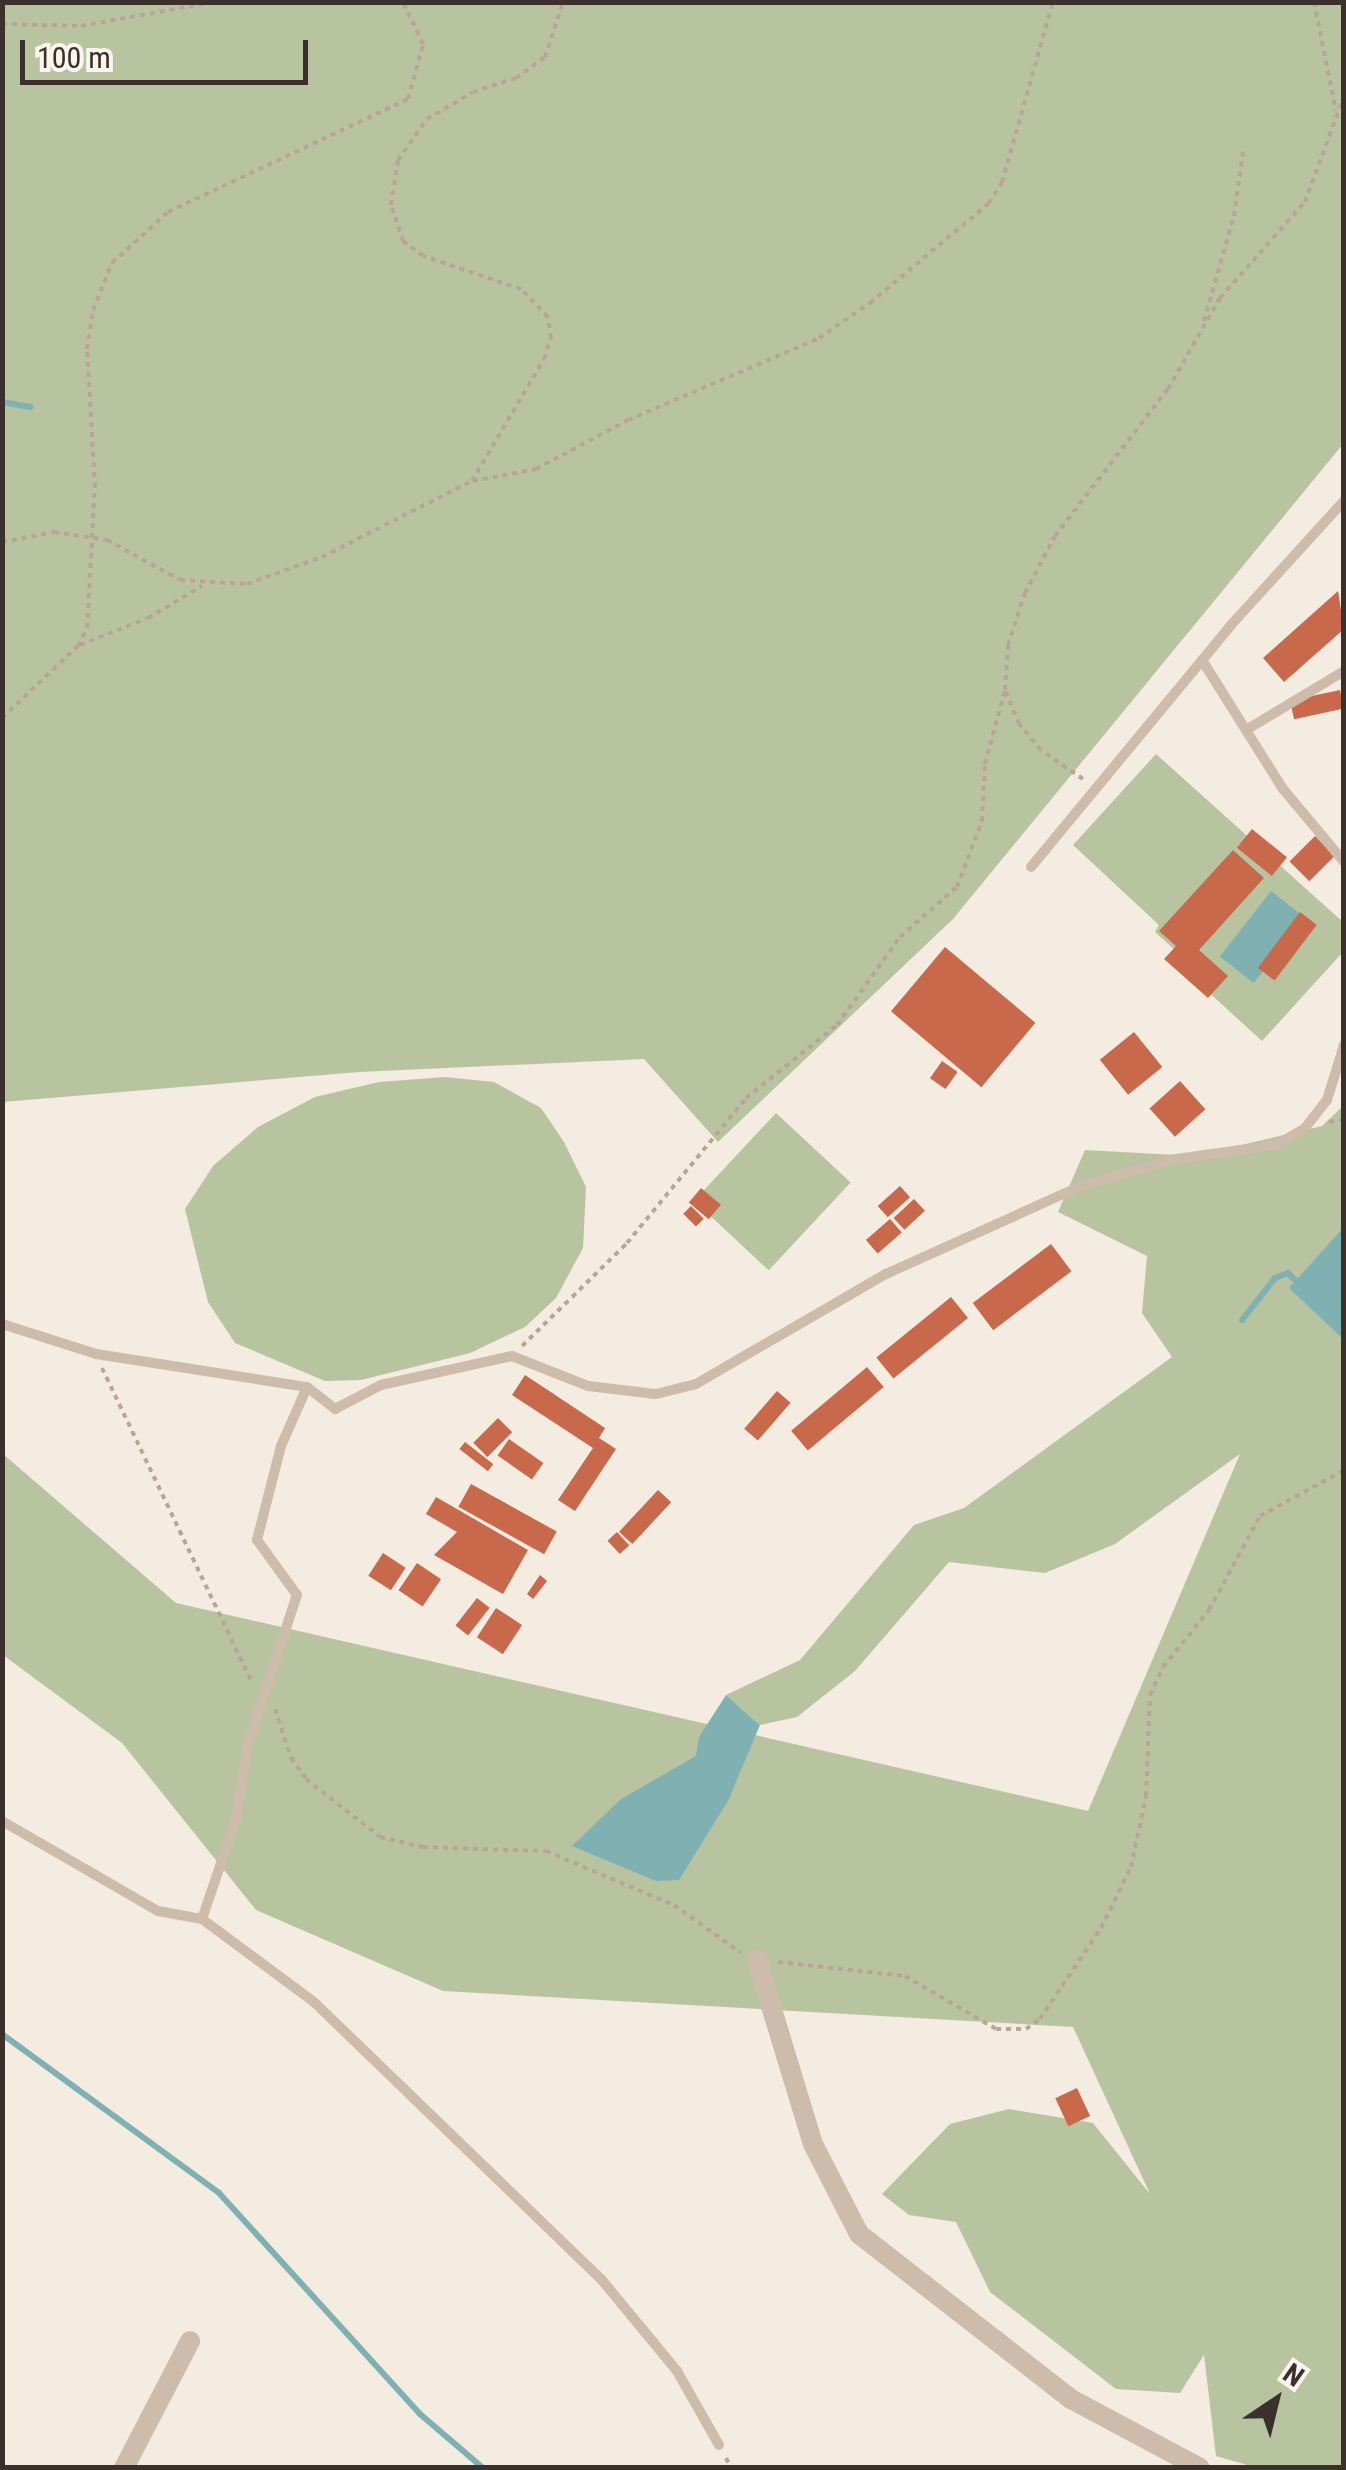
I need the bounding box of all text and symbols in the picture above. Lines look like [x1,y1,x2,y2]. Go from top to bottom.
scale bar [25,20,312,82]
text: 100 m [37,40,111,75]
north arrow [1226,2350,1326,2450]
text: N [1277,2357,1310,2393]

